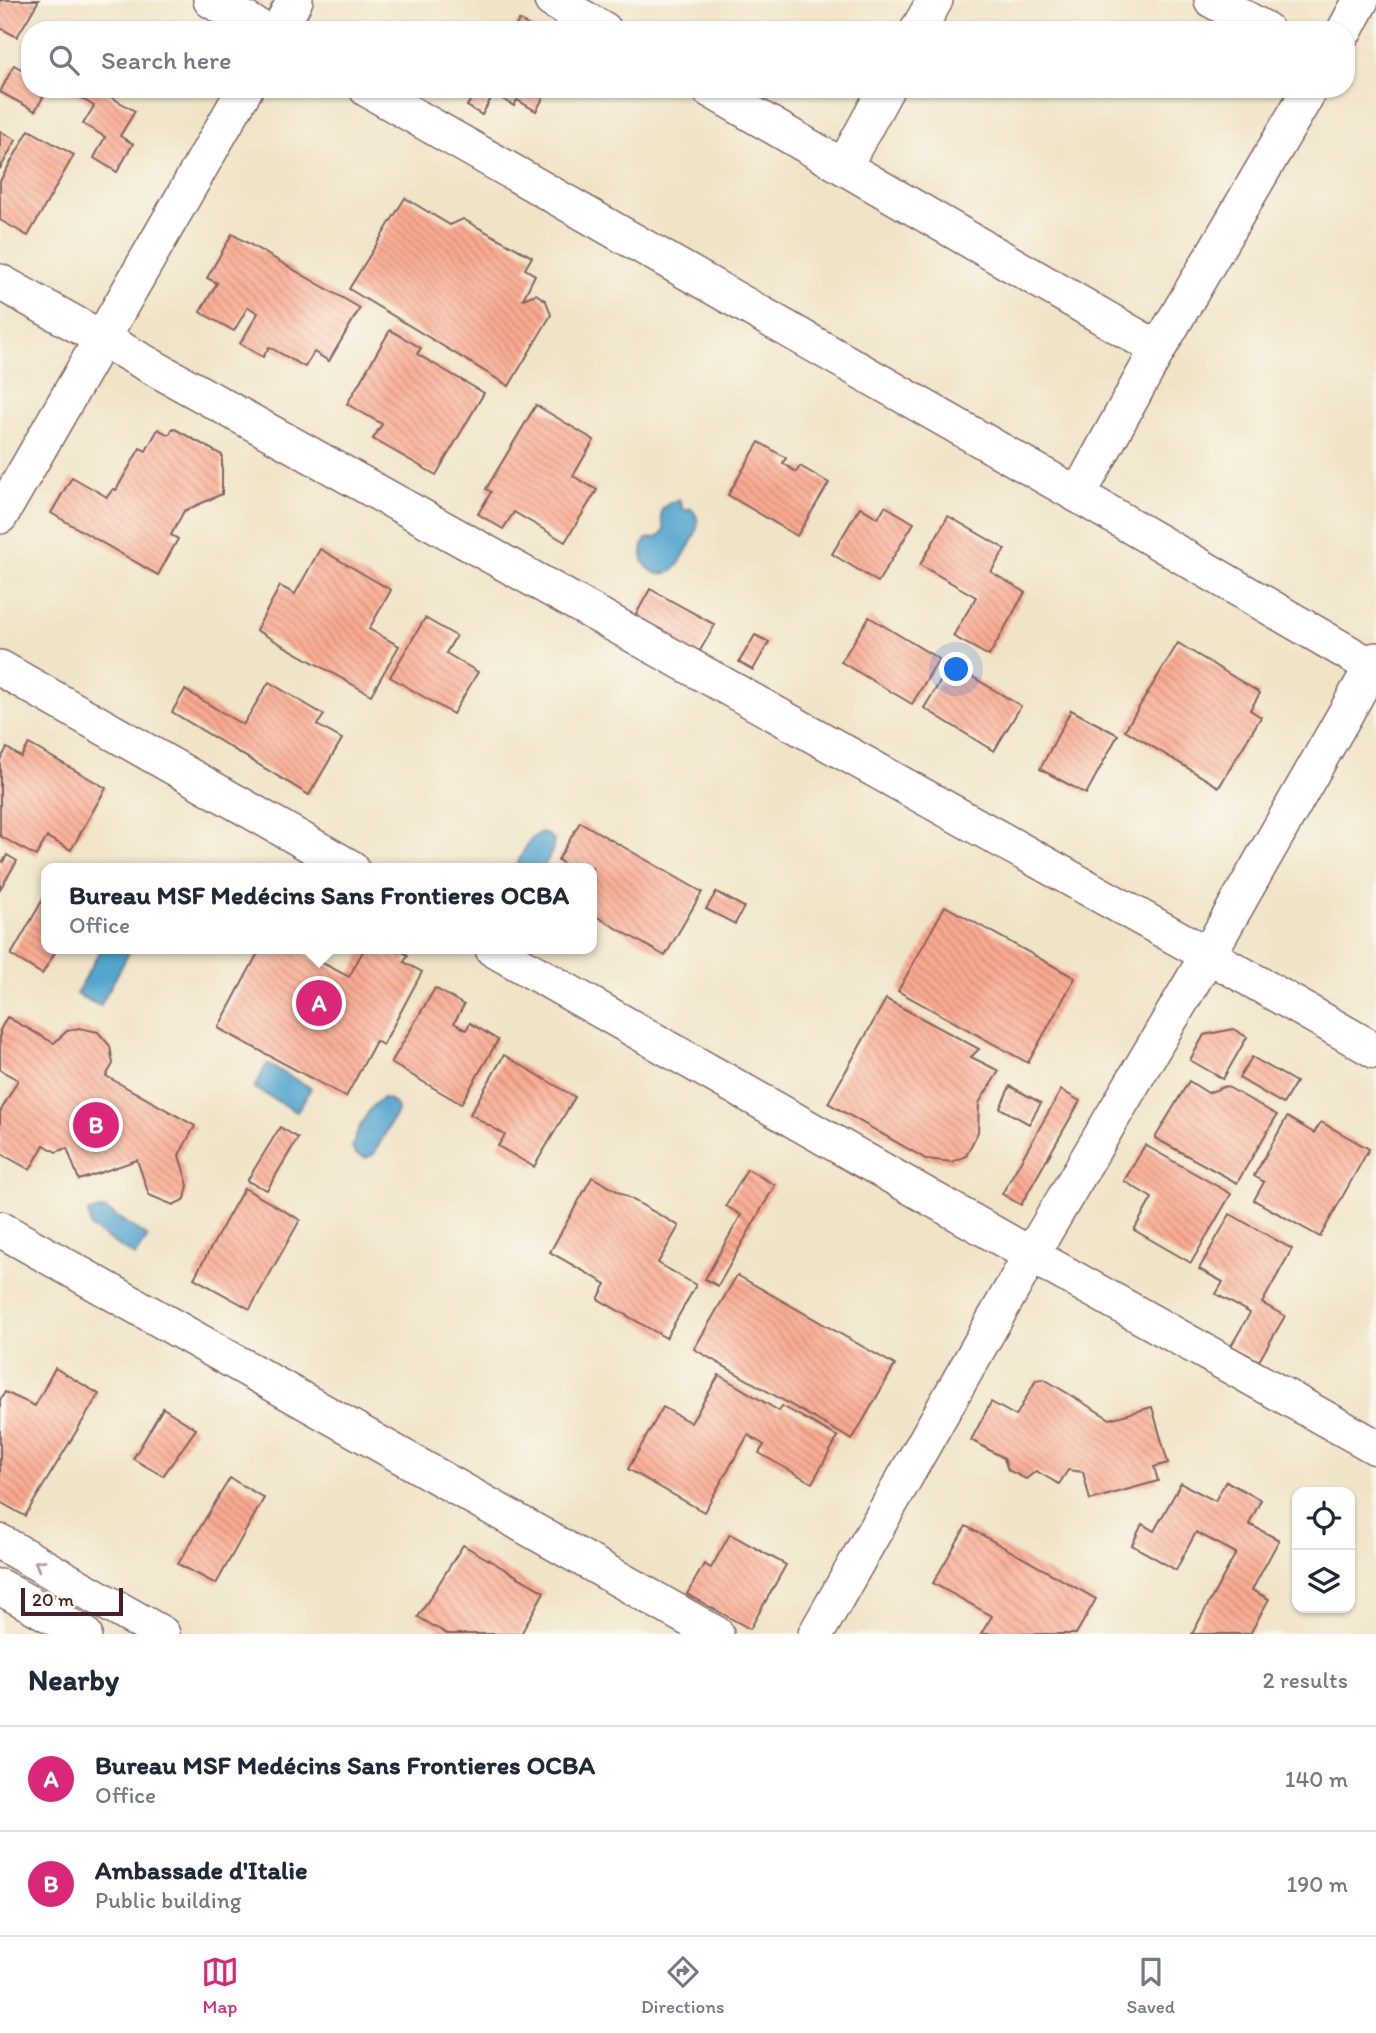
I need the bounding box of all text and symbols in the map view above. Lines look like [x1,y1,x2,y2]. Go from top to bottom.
search box [21,21,1355,98]
icon: search [45,41,83,79]
text: Search here [101,44,231,76]
your location [939,652,973,686]
popup [41,863,597,954]
text: Bureau MSF Medécins Sans Frontieres OCBA [69,879,569,911]
text: Office [69,911,130,939]
pin: A [296,977,342,1029]
pin: B [73,1099,119,1151]
map controls [1292,1487,1355,1613]
button: locate [1292,1487,1355,1550]
button: layers [1292,1550,1355,1613]
one-way arrow [34,1559,46,1572]
scale bar [21,1585,122,1617]
text: 20 m [32,1588,74,1611]
text: Nearby [28,1661,119,1698]
text: 2 results [1262,1666,1348,1694]
text: Bureau MSF Medécins Sans Frontieres OCBA [95,1749,595,1781]
text: A [44,1765,58,1793]
text: 140 m [1285,1765,1348,1793]
text: Office [95,1781,156,1809]
text: Ambassade d'Italie [95,1854,308,1886]
text: B [44,1870,58,1898]
text: 190 m [1287,1870,1348,1898]
text: Public building [95,1886,241,1914]
tab: Map [201,1953,239,2018]
tab: Directions [641,1953,725,2018]
tab: Saved [1127,1953,1175,2018]

